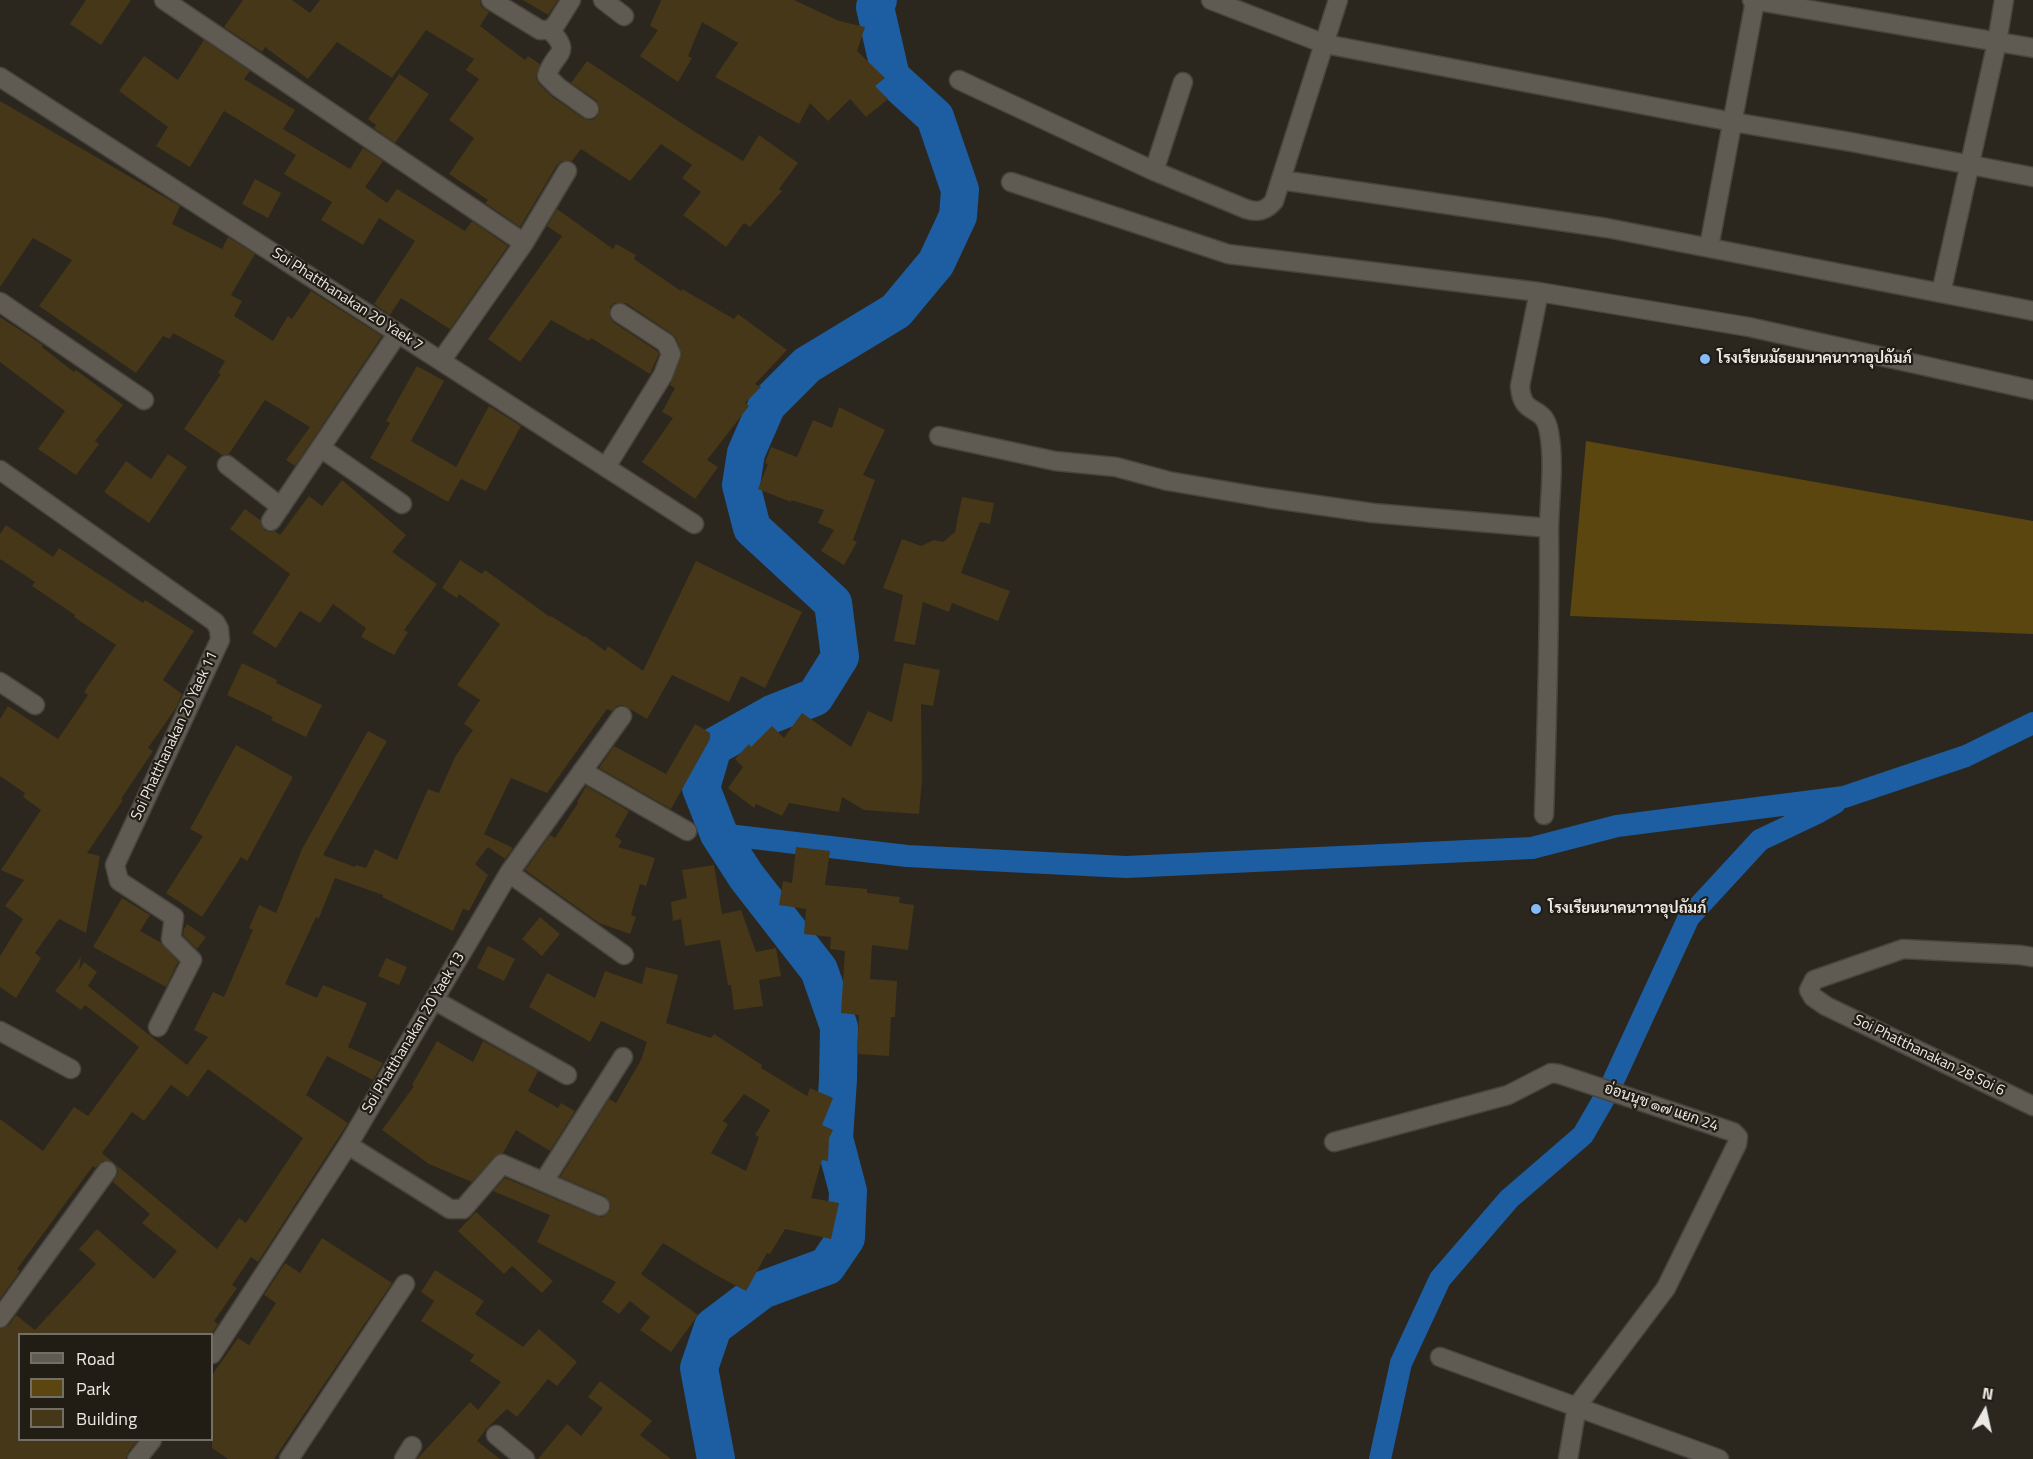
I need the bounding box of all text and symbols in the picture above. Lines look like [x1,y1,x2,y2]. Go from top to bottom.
street label: Soi Phatthanakan 20 Yaek 7 [268,245,426,355]
place label: โรงเรียนมัธยมนาคนาวาอุปถัมภ์ [1717,350,1912,368]
marker: โรงเรียนมัธยมนาคนาวาอุปถัมภ์ [1698,352,1712,366]
street label: Soi Phatthanakan 20 Yaek 11 [128,649,222,823]
place label: โรงเรียนนาคนาวาอุปถัมภ์ [1548,900,1707,918]
marker: โรงเรียนนาคนาวาอุปถัมภ์ [1529,902,1543,916]
street label: Soi Phatthanakan 20 Yaek 13 [359,949,469,1117]
street label: Soi Phatthanakan 28 Soi 6 [1850,1012,2008,1100]
street label: อ่อนนุช ๑๗ แยก 24 [1601,1080,1721,1136]
legend [18,1333,213,1441]
text: Road [76,1345,115,1372]
text: Park [76,1375,110,1402]
north arrow [1955,1381,2015,1441]
text: N [1980,1381,1995,1406]
text: Building [76,1405,137,1432]

